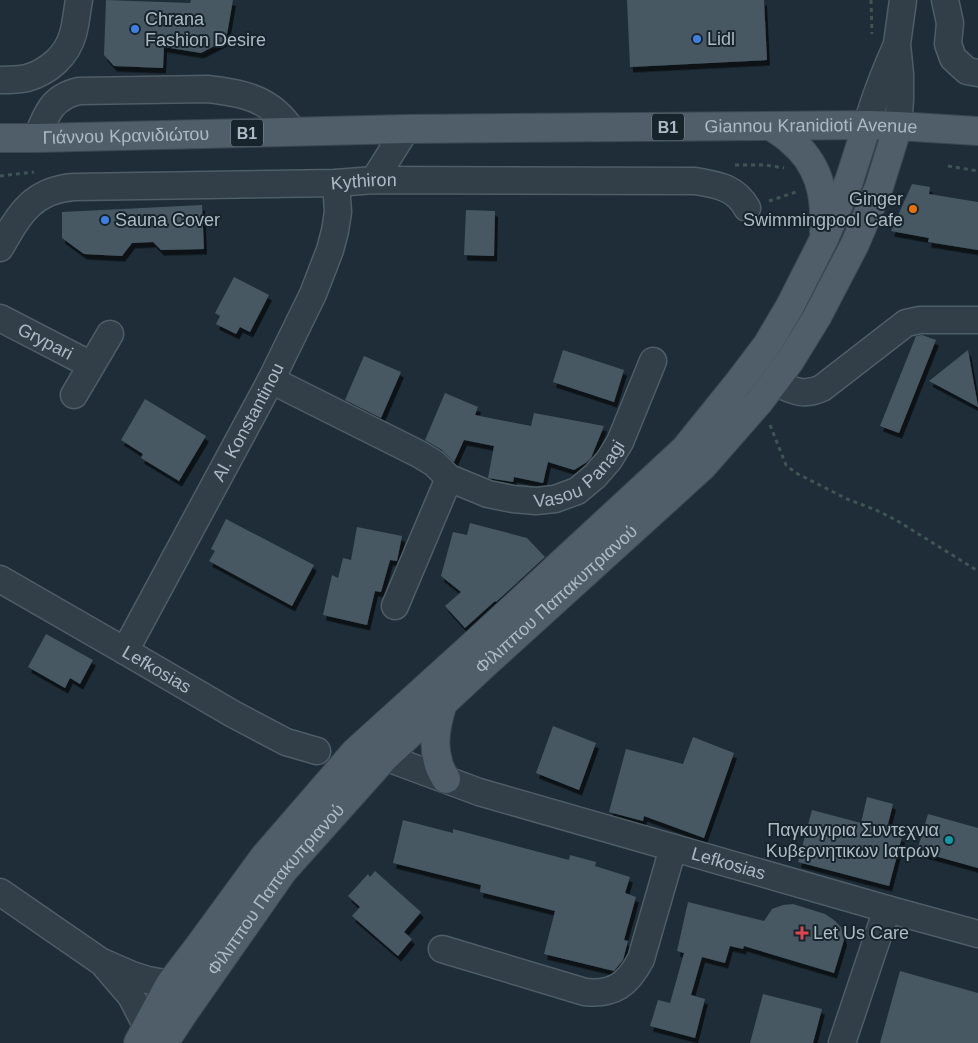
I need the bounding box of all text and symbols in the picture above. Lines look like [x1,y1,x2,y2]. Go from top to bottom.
place label: Chrana Fashion Desire [145,9,266,50]
marker: Chrana Fashion Desire [129,23,141,35]
place label: Lidl [707,29,735,49]
marker: Lidl [691,33,703,45]
road number: B1 [652,114,684,140]
street label: Giannou Kranidioti Avenue [704,115,918,137]
road number: B1 [231,120,263,146]
street label: Γιάννου Κρανιδιώτου [42,124,210,148]
street label: Kythiron [330,170,397,193]
place label: Ginger Swimmingpool Cafe [743,189,903,230]
marker: Ginger Swimmingpool Cafe [907,203,919,215]
place label: Sauna Cover [115,210,220,230]
marker: Sauna Cover [99,214,111,226]
street label: Grypari [14,319,76,364]
street label: Al. Konstantinou [208,360,288,485]
street label: Vasou Panagi [533,437,629,511]
street label: Φίλιππου Παπακυπριανού [471,521,641,678]
street label: Lefkosias [119,642,195,697]
street label: Φίλιππου Παπακυπριανού [203,800,348,979]
place label: Παγκυγιρια Συντεχνια Κυβερνητικων Ιατρων [766,820,939,861]
marker: Παγκυγιρια Συντεχνια Κυβερνητικων Ιατρων [943,834,955,846]
street label: Lefkosias [689,843,768,884]
place label: Let Us Care [813,923,909,943]
marker: Let Us Care [795,926,809,940]

